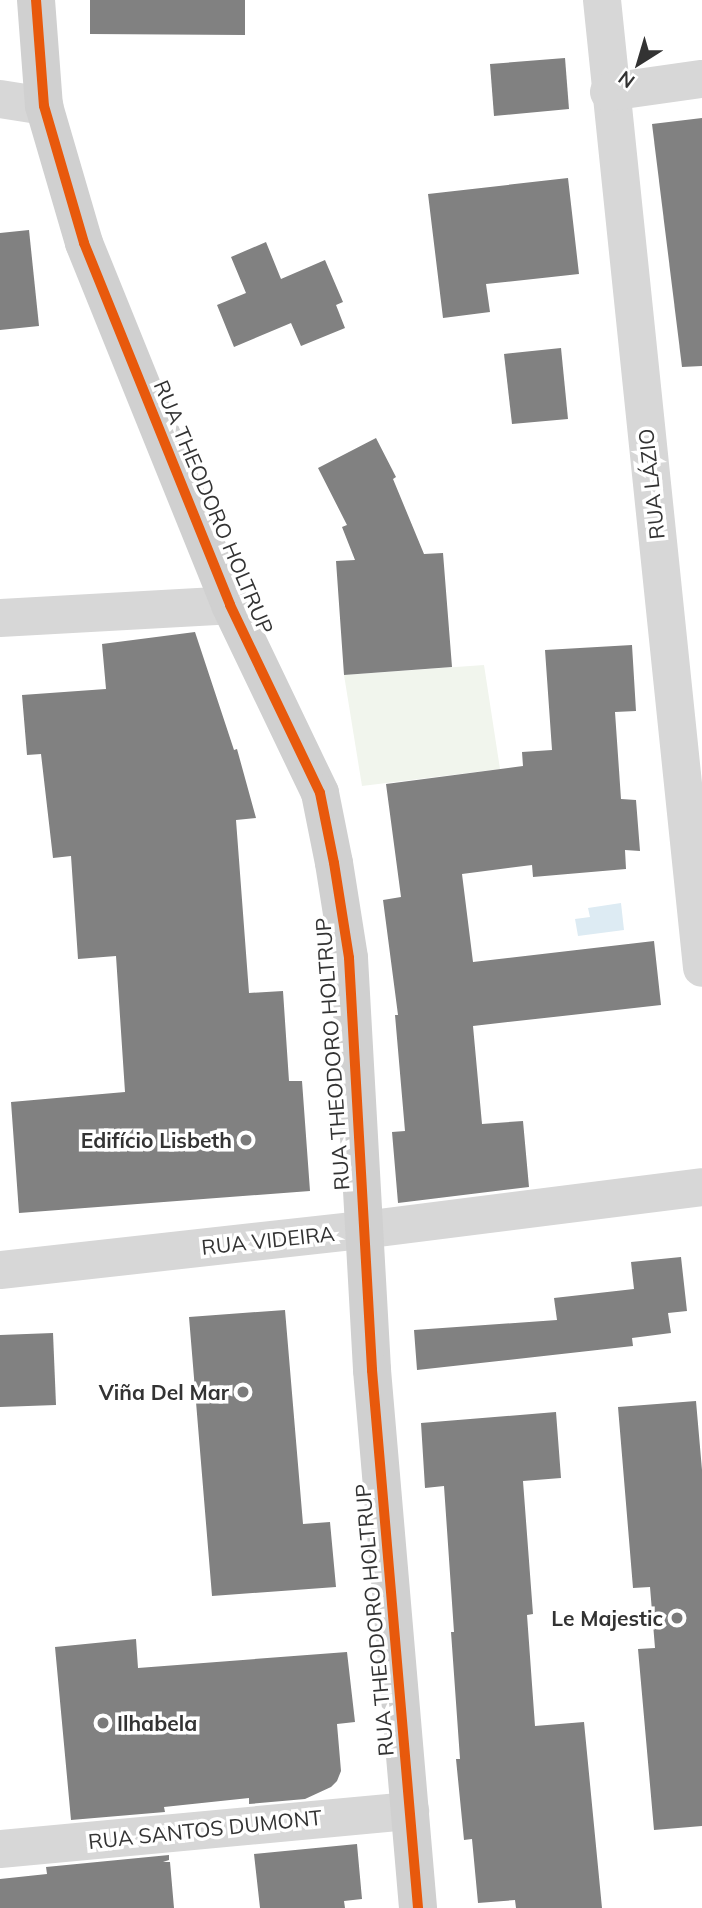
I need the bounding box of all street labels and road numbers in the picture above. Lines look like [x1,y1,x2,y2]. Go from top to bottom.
street label: RUA THEODORO HOLTRUP [149,376,279,638]
street label: RUA LÁZIO [633,427,669,541]
street label: RUA THEODORO HOLTRUP [310,917,354,1191]
street label: RUA VIDEIRA [200,1220,336,1260]
street label: RUA THEODORO HOLTRUP [350,1483,398,1757]
street label: RUA SANTOS DUMONT [87,1804,323,1854]

